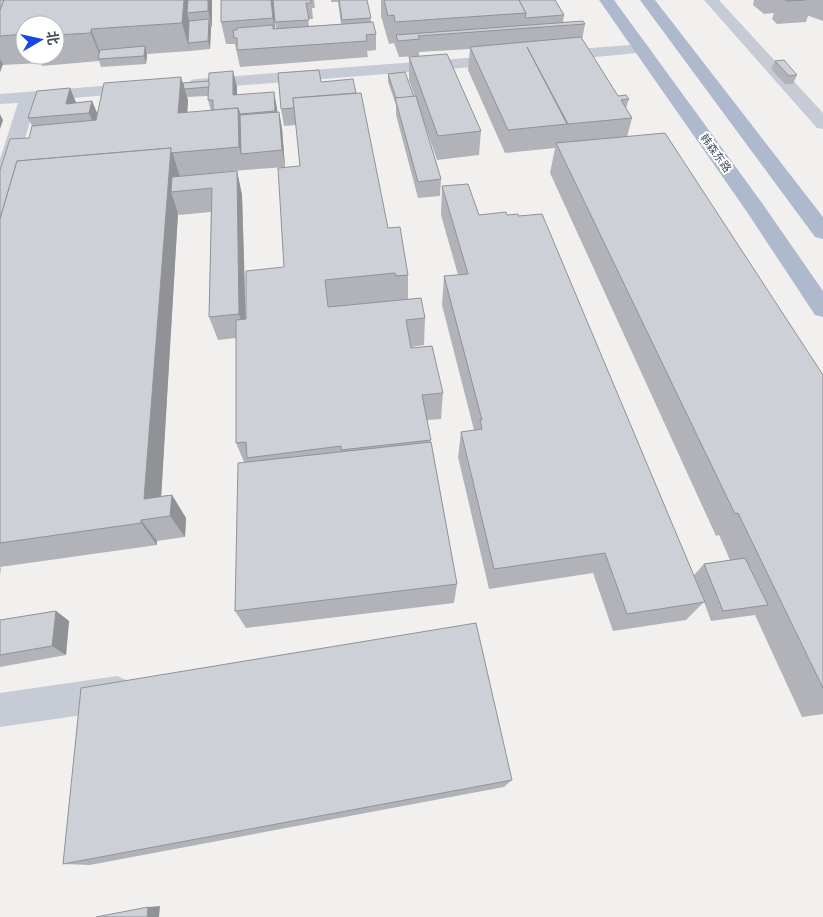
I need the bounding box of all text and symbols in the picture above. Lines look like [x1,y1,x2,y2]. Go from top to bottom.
north arrow [15,15,65,65]
text: 北 [44,30,62,46]
street label: 韩森东路 [698,132,734,174]

